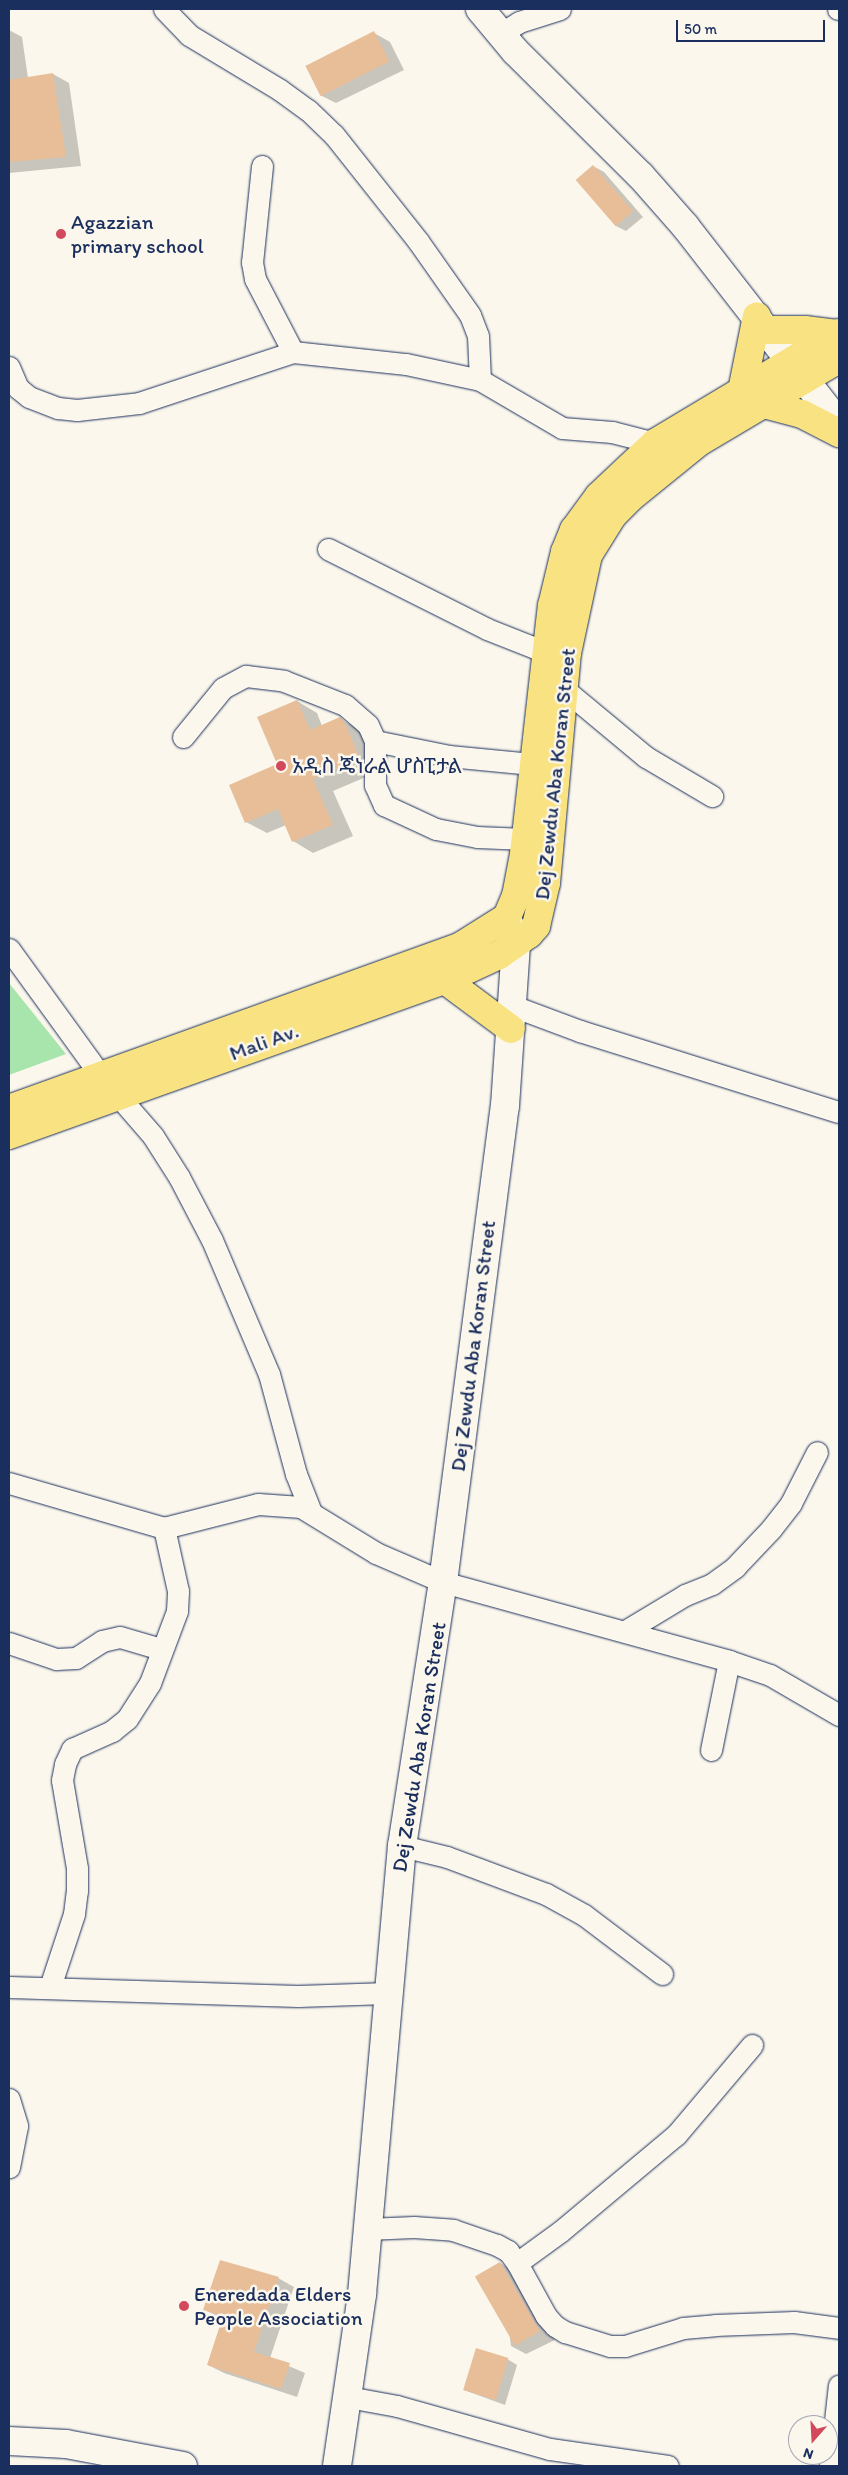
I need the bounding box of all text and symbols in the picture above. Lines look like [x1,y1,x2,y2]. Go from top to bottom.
scale bar [678,10,827,42]
text: 50 m [684,20,717,38]
place label: Agazzian primary school [71,209,204,259]
marker: Agazzian primary school [55,228,67,240]
street label: Dej Zewdu Aba Koran Street [529,648,581,900]
place label: አዲስ ጄነራል ሆስፒታል [292,753,462,779]
marker: አዲስ ጄነራል ሆስፒታል [274,759,288,773]
street label: Mali Av. [226,1018,302,1066]
street label: Dej Zewdu Aba Koran Street [445,1220,501,1472]
street label: Dej Zewdu Aba Koran Street [387,1621,451,1873]
place label: Eneredada Elders People Association [194,2281,362,2331]
marker: Eneredada Elders People Association [178,2300,190,2312]
north arrow [788,2415,838,2465]
text: N [801,2444,816,2463]

